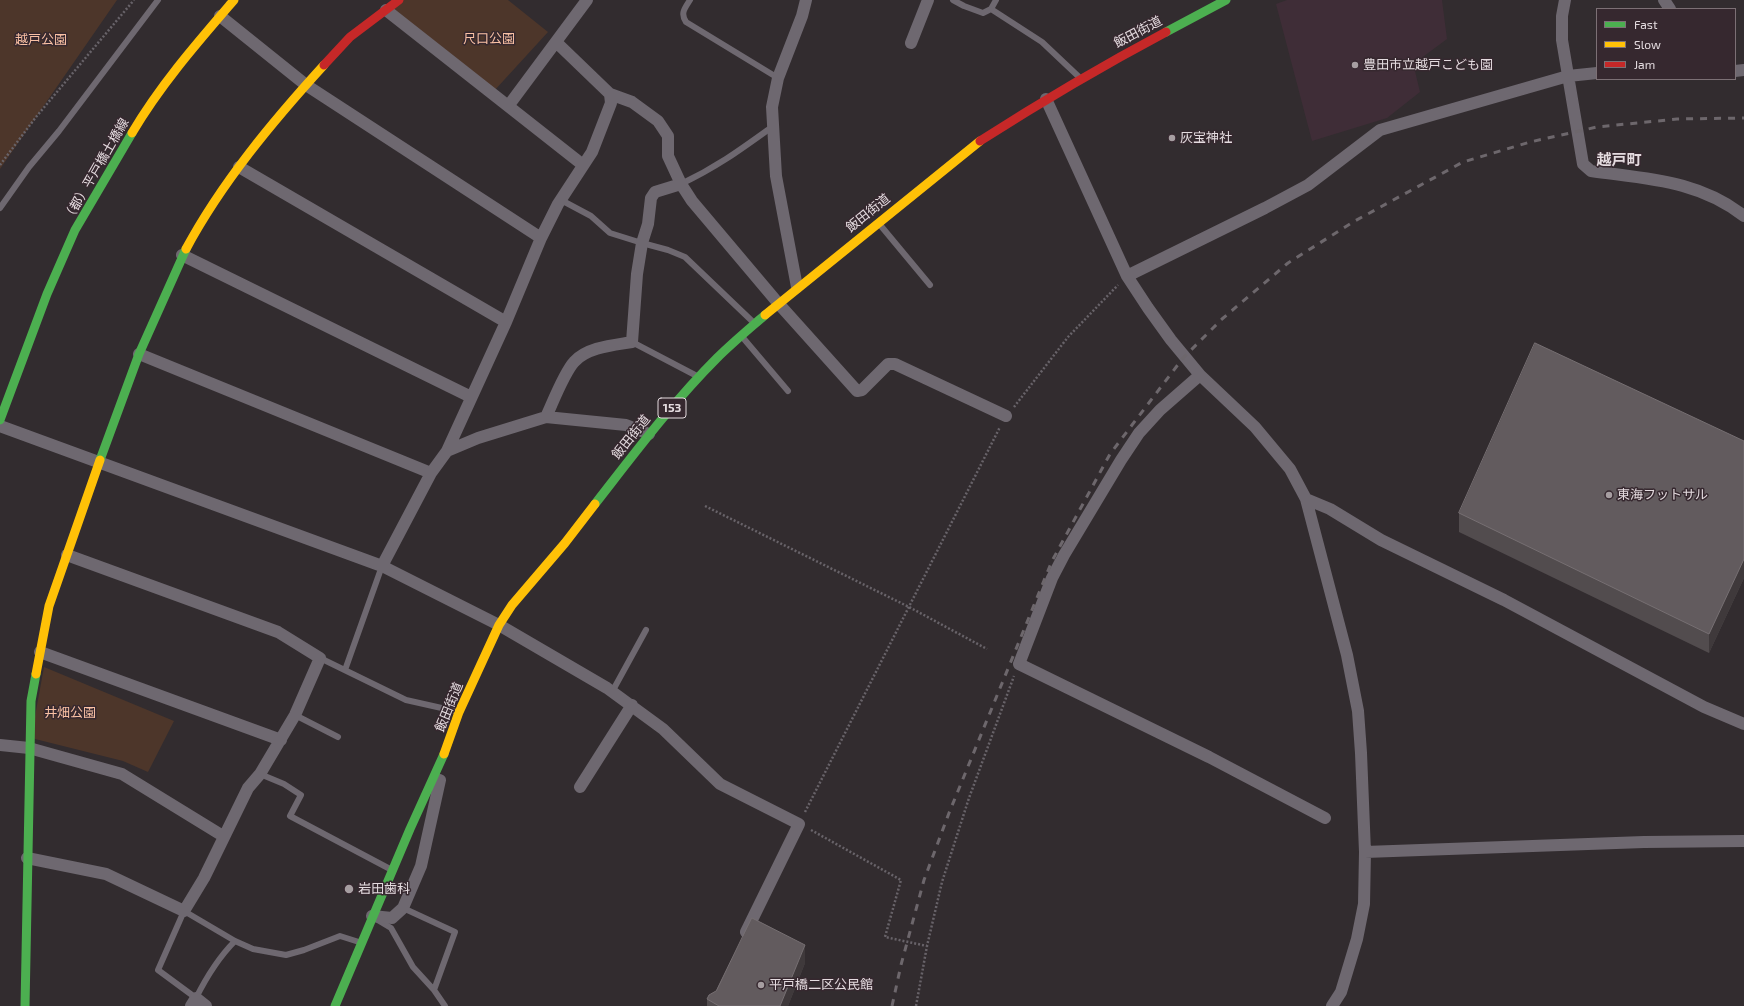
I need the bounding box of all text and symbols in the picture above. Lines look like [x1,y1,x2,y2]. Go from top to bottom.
legend [1596,8,1736,80]
street label: 飯田街道 [1111,13,1165,51]
text: Fast [1634,17,1657,31]
park label: 尺口公園 [463,31,515,47]
park label: 越戸公園 [15,32,67,48]
text: Slow [1634,37,1661,51]
place label: 豊田市立越戸こども園 [1363,57,1493,73]
text: Jam [1634,57,1655,71]
marker: 豊田市立越戸こども園 [1350,60,1360,70]
street label: （都）平戸橋土橋線 [60,115,132,225]
place label: 灰宝神社 [1180,130,1232,146]
marker: 灰宝神社 [1167,133,1177,143]
district label: 越戸町 [1597,151,1641,169]
street label: 飯田街道 [843,191,893,235]
road number: 153 [658,398,686,418]
street label: 飯田街道 [609,412,653,462]
place label: 東海フットサル [1617,487,1708,503]
marker: 東海フットサル [1604,490,1614,500]
street label: 飯田街道 [432,680,466,734]
park label: 井畑公園 [44,705,96,721]
place label: 岩田歯科 [358,881,410,897]
marker: 岩田歯科 [343,883,355,895]
place label: 平戸橋二区公民館 [769,977,873,993]
marker: 平戸橋二区公民館 [756,980,766,990]

